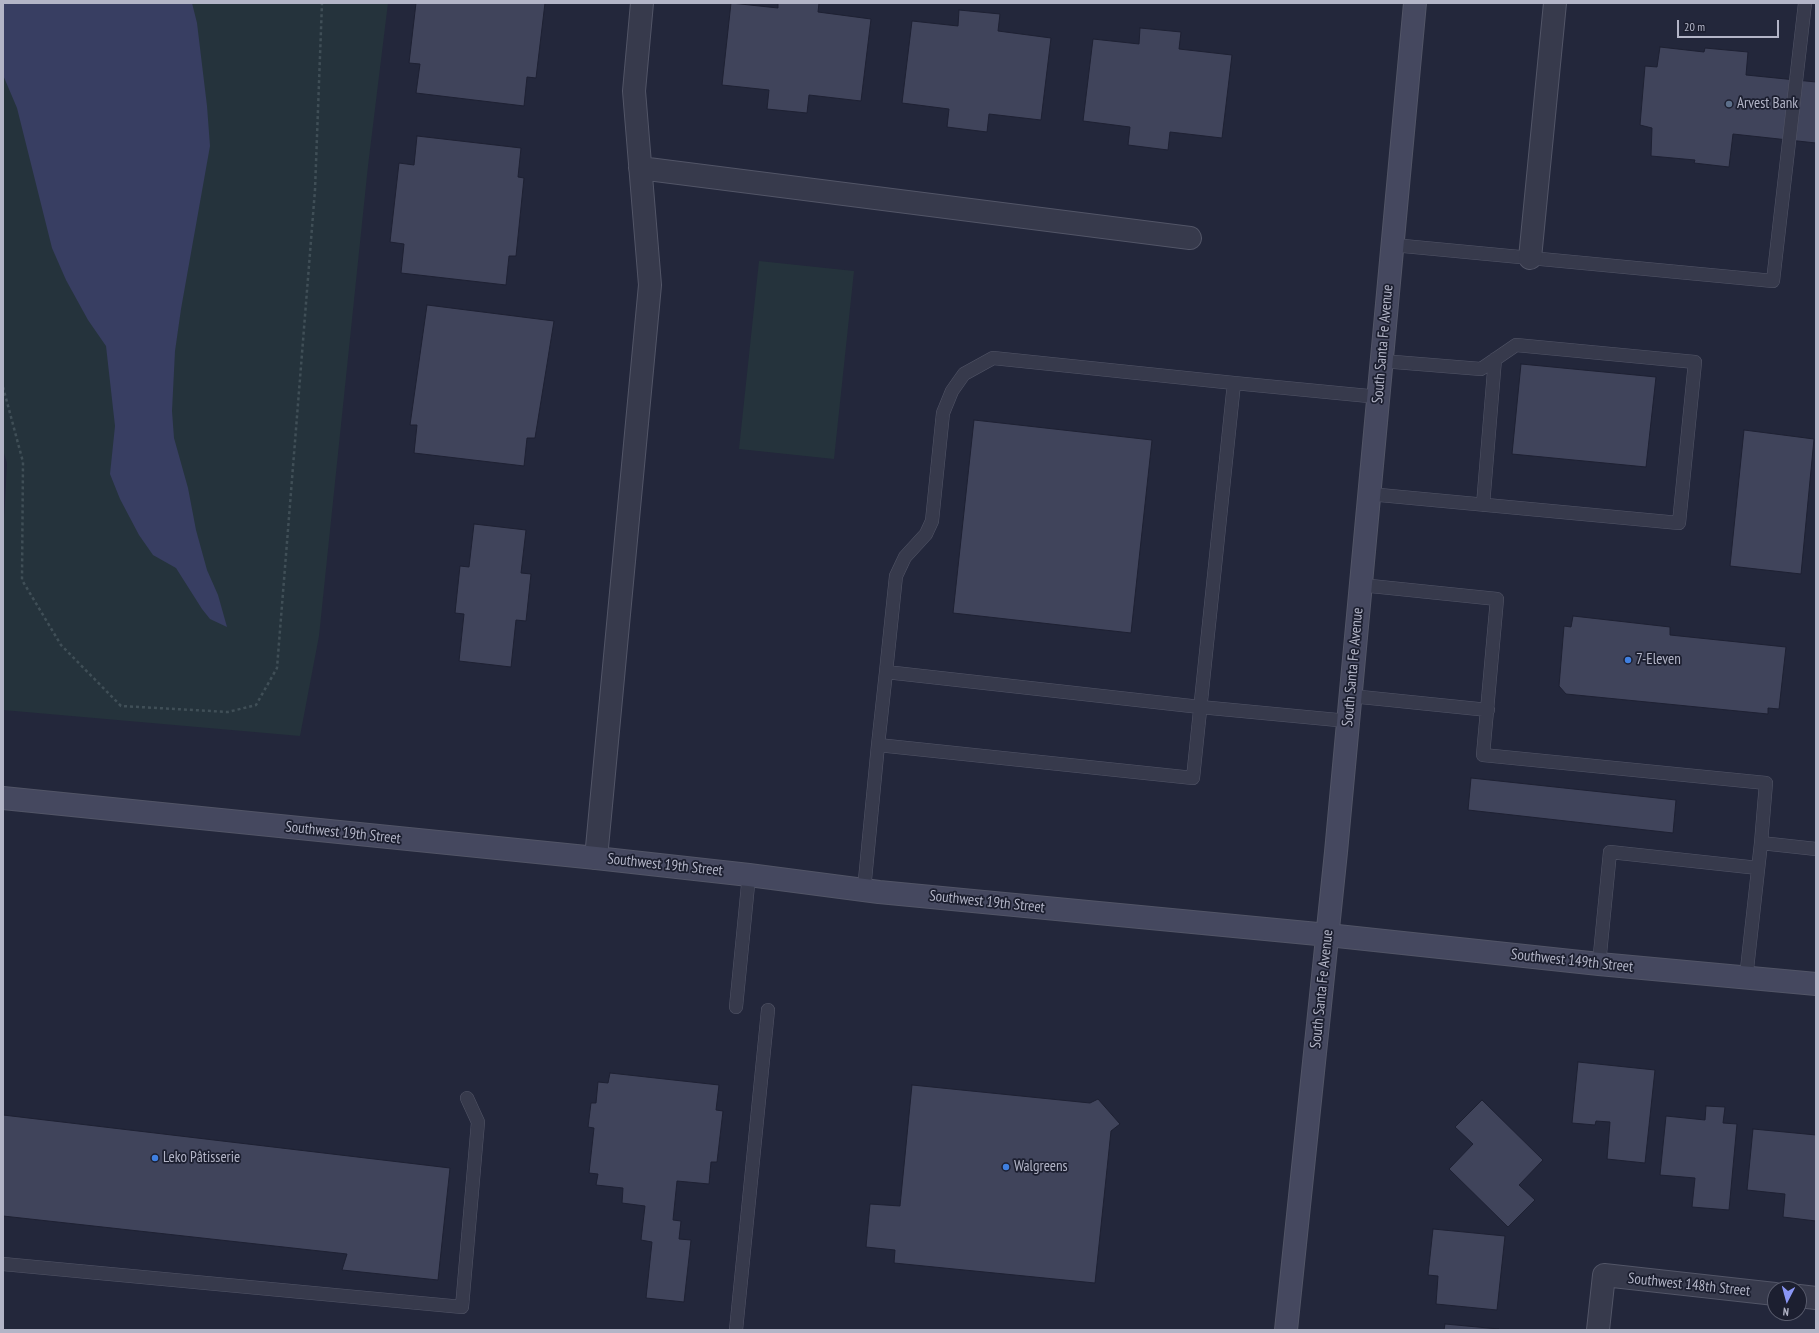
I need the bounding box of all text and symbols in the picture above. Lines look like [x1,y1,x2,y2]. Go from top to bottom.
scale bar [1679,12,1781,38]
text: 20 m [1684,19,1705,34]
place label: Arvest Bank [1737,95,1798,113]
marker: Arvest Bank [1724,99,1734,109]
street label: South Santa Fe Avenue [1369,284,1397,404]
street label: South Santa Fe Avenue [1339,607,1367,727]
place label: 7-Eleven [1636,651,1681,669]
marker: 7-Eleven [1623,655,1633,665]
street label: Southwest 19th Street [284,818,402,848]
street label: Southwest 19th Street [606,850,724,880]
street label: Southwest 19th Street [928,887,1046,917]
street label: South Santa Fe Avenue [1307,929,1337,1049]
street label: Southwest 149th Street [1510,946,1634,976]
place label: Leko Pâtisserie [163,1149,240,1167]
marker: Leko Pâtisserie [150,1153,160,1163]
place label: Walgreens [1014,1158,1068,1176]
marker: Walgreens [1001,1162,1011,1172]
street label: Southwest 148th Street [1627,1270,1751,1300]
north arrow [1767,1281,1807,1321]
text: N [1782,1305,1790,1319]

